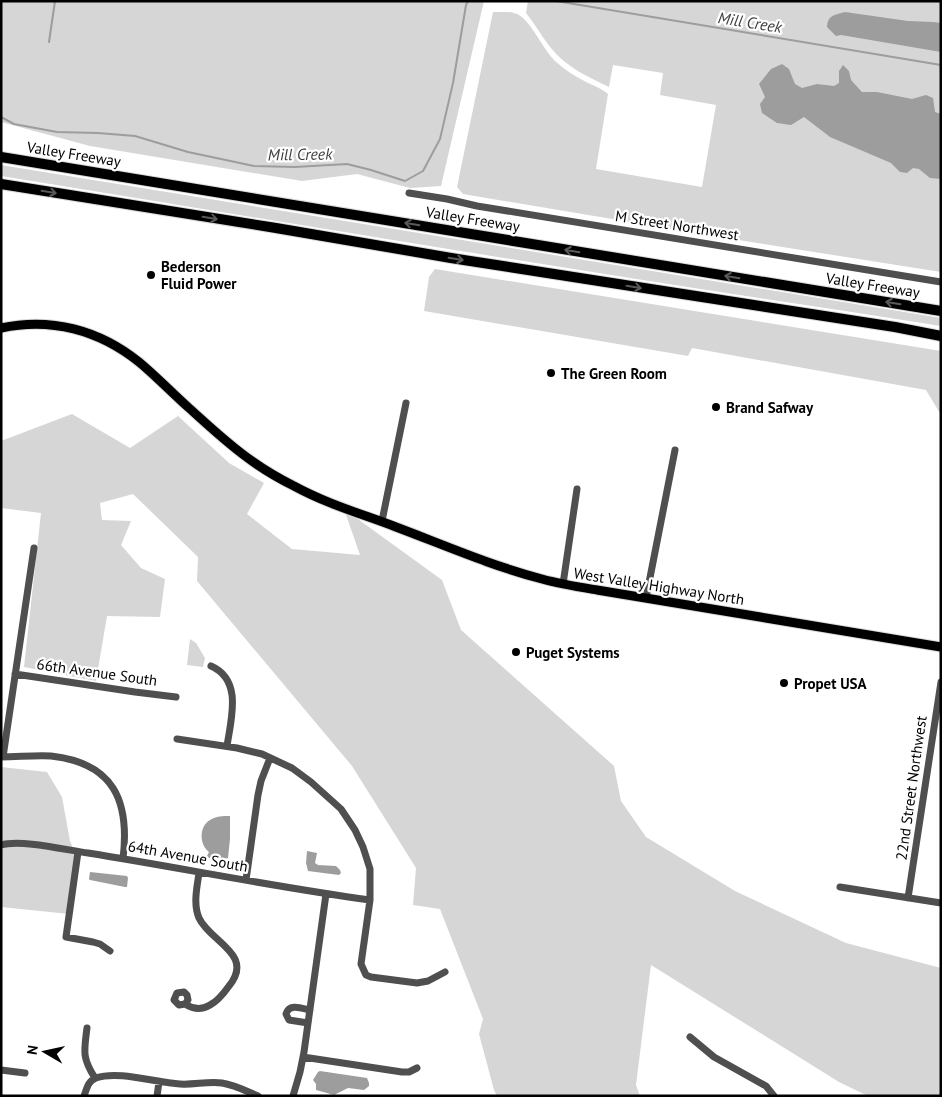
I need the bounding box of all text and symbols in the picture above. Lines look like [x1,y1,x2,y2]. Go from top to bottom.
water label: Mill Creek [717,7,784,37]
street label: Valley Freeway [25,137,122,171]
water label: Mill Creek [268,143,333,165]
one-way arrow [41,187,57,197]
street label: Valley Freeway [424,202,521,236]
street label: M Street Northwest [614,206,740,244]
one-way arrow [201,213,217,223]
one-way arrow [404,219,420,229]
one-way arrow [564,245,580,255]
one-way arrow [448,255,464,265]
place label: Bederson Fluid Power [161,257,237,293]
street label: Valley Freeway [824,268,921,302]
marker: Bederson Fluid Power [145,269,157,281]
one-way arrow [725,271,741,281]
one-way arrow [626,282,642,292]
one-way arrow [885,297,901,307]
place label: The Green Room [561,364,667,383]
marker: The Green Room [545,367,557,379]
place label: Brand Safway [726,398,814,417]
marker: Brand Safway [710,401,722,413]
street label: West Valley Highway North [572,563,746,609]
place label: Puget Systems [526,643,620,662]
marker: Puget Systems [510,646,522,658]
street label: 66th Avenue South [36,654,158,690]
place label: Propet USA [794,674,868,693]
marker: Propet USA [778,677,790,689]
street label: 22nd Street Northwest [891,714,931,862]
street label: 64th Avenue South [127,836,249,876]
north arrow [20,1027,70,1077]
text: N [23,1044,42,1056]

